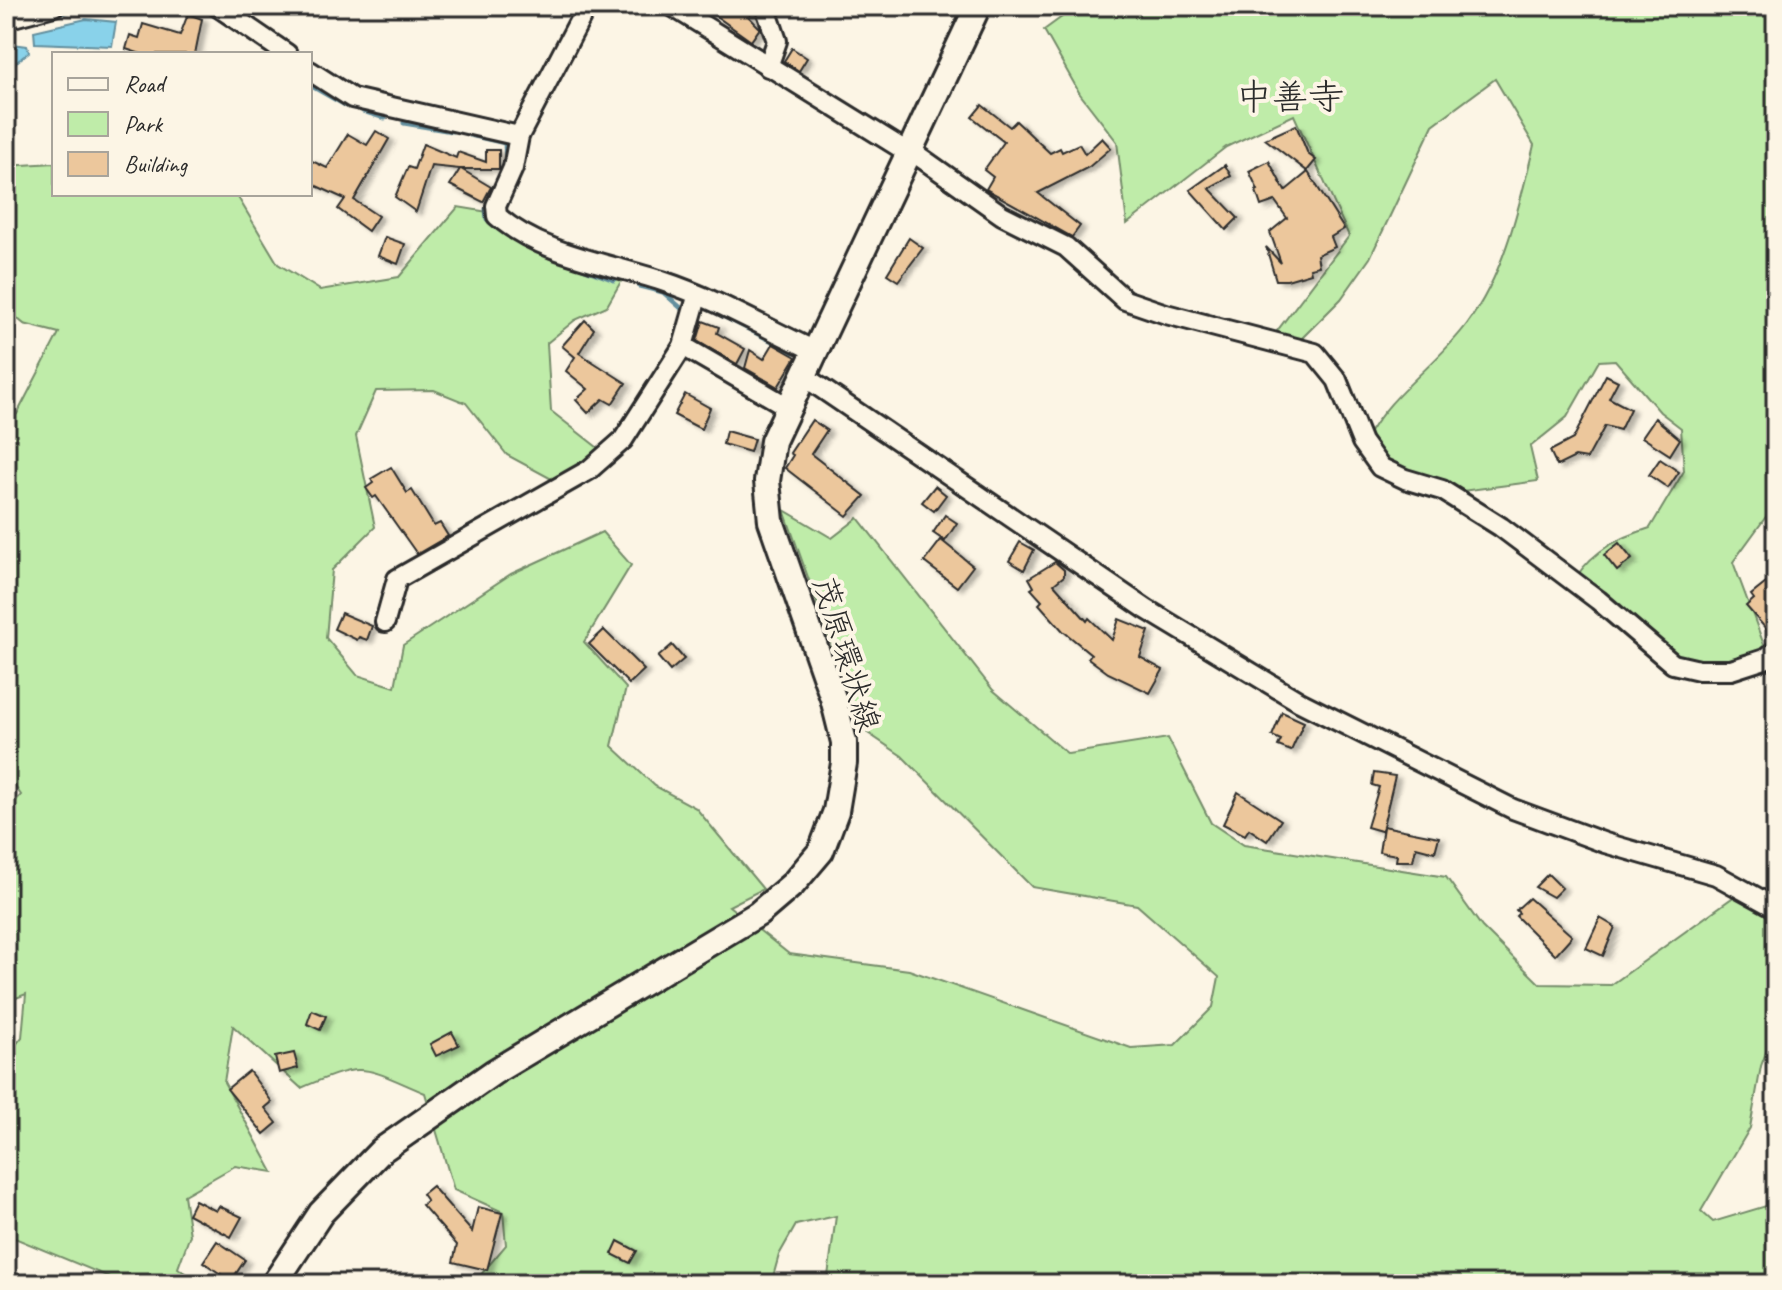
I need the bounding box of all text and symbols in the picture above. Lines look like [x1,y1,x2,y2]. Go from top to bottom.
legend [52,52,312,196]
text: Road [124,69,168,99]
district label: 中善寺 [1236,74,1344,120]
text: Park [124,109,164,139]
text: Building [124,149,189,179]
street label: 茂原環状線 [804,572,890,737]

